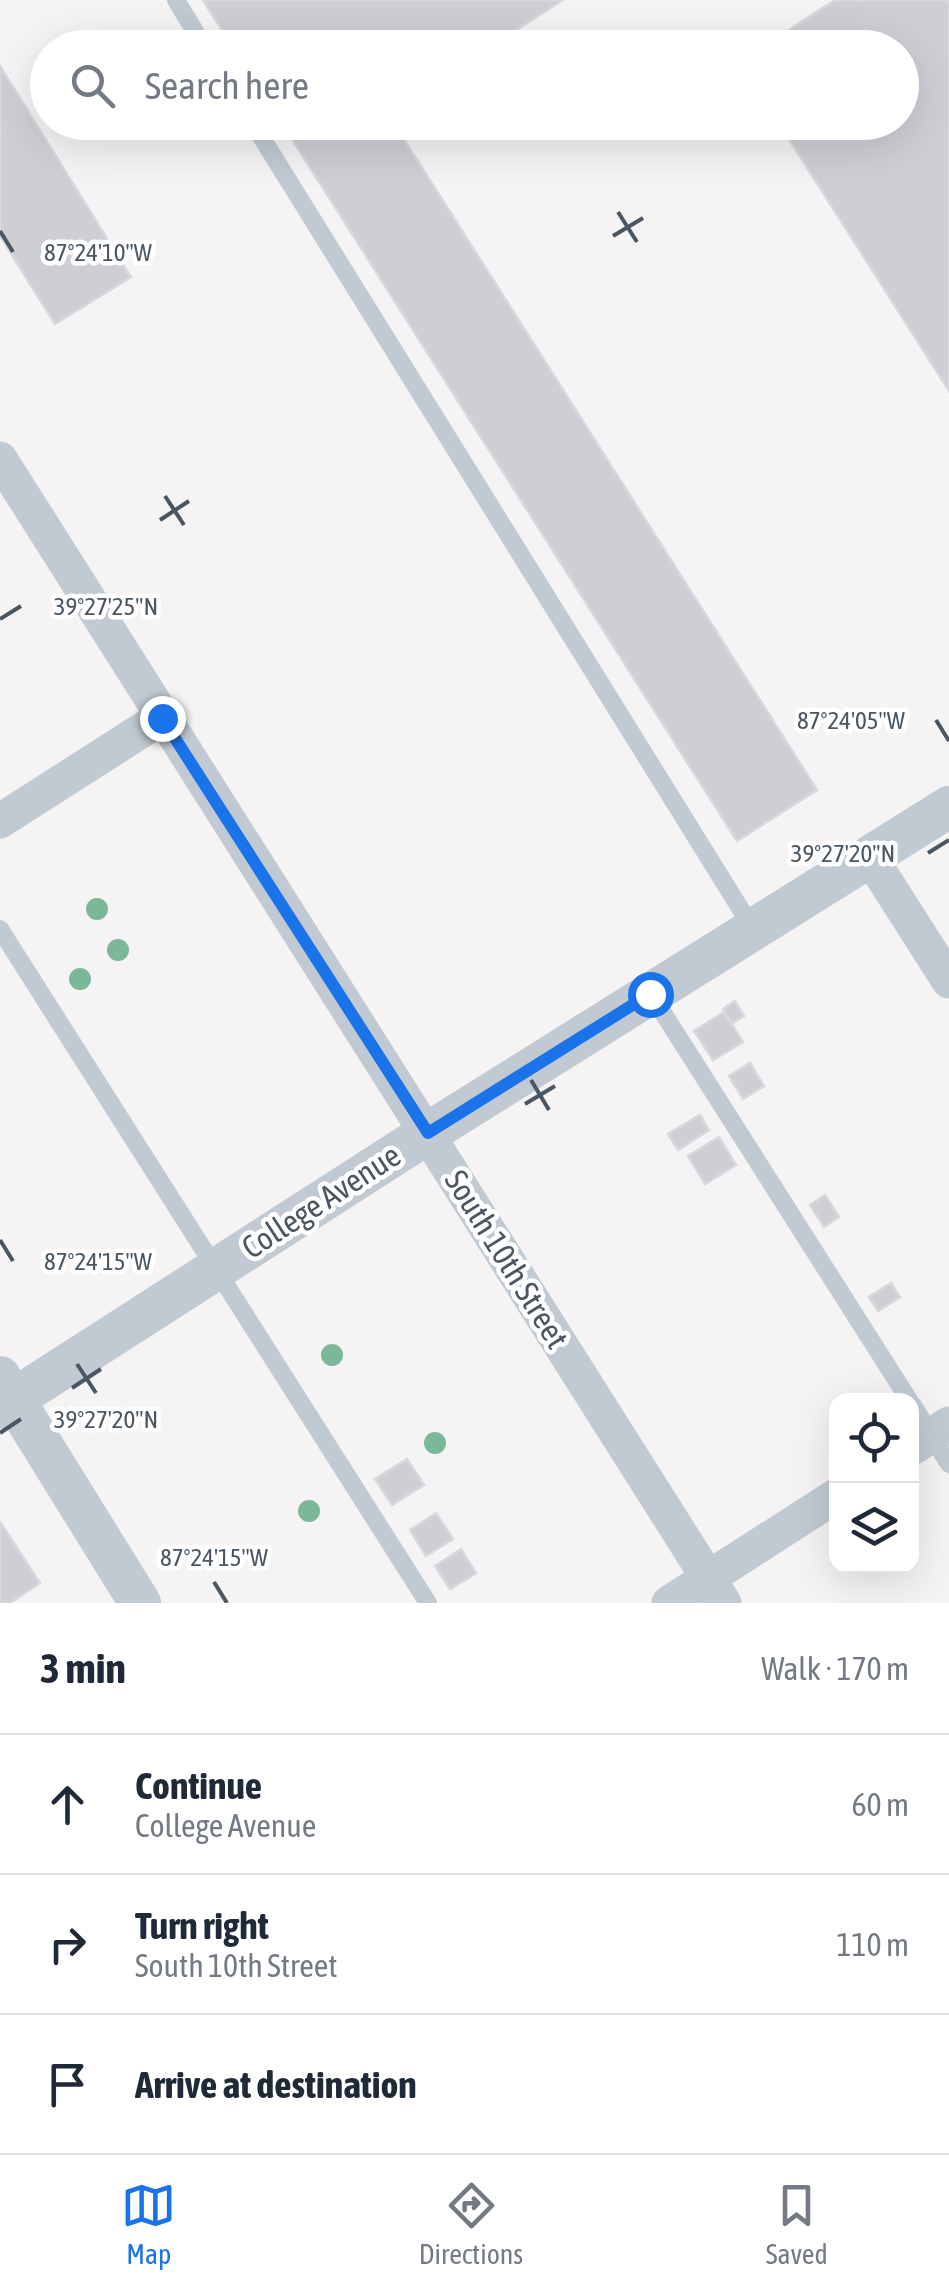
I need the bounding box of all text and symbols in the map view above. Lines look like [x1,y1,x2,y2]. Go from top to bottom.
search box [30,30,919,140]
icon: search [65,58,120,113]
text: Search here [145,64,309,107]
text: 87°24'10"W [44,238,153,266]
text: 39°27'25"N [54,592,158,620]
route end [140,696,186,742]
text: 87°24'05"W [797,706,906,734]
text: 39°27'20"N [791,839,895,867]
route start [628,972,674,1018]
street label: College Avenue [235,1136,407,1266]
street label: South 10th Street [438,1163,576,1355]
text: 87°24'15"W [44,1247,153,1275]
map controls [829,1393,919,1573]
button: locate [829,1393,919,1483]
text: 39°27'20"N [54,1405,158,1433]
button: layers [829,1483,919,1573]
text: 87°24'15"W [160,1543,269,1571]
text: 3 min [40,1644,126,1692]
text: Walk · 170 m [761,1650,909,1687]
text: Continue [135,1764,262,1807]
icon: ahead [40,1777,95,1832]
text: 60 m [851,1786,909,1823]
text: College Avenue [135,1807,316,1844]
text: Turn right [135,1904,269,1947]
icon: right [40,1917,95,1972]
text: 110 m [836,1926,909,1963]
text: South 10th Street [135,1947,337,1984]
icon: arrive [40,2057,95,2112]
text: Arrive at destination [135,2063,417,2106]
tab: Map [121,2178,176,2270]
tab: Directions [419,2178,523,2270]
tab: Saved [766,2178,828,2270]

